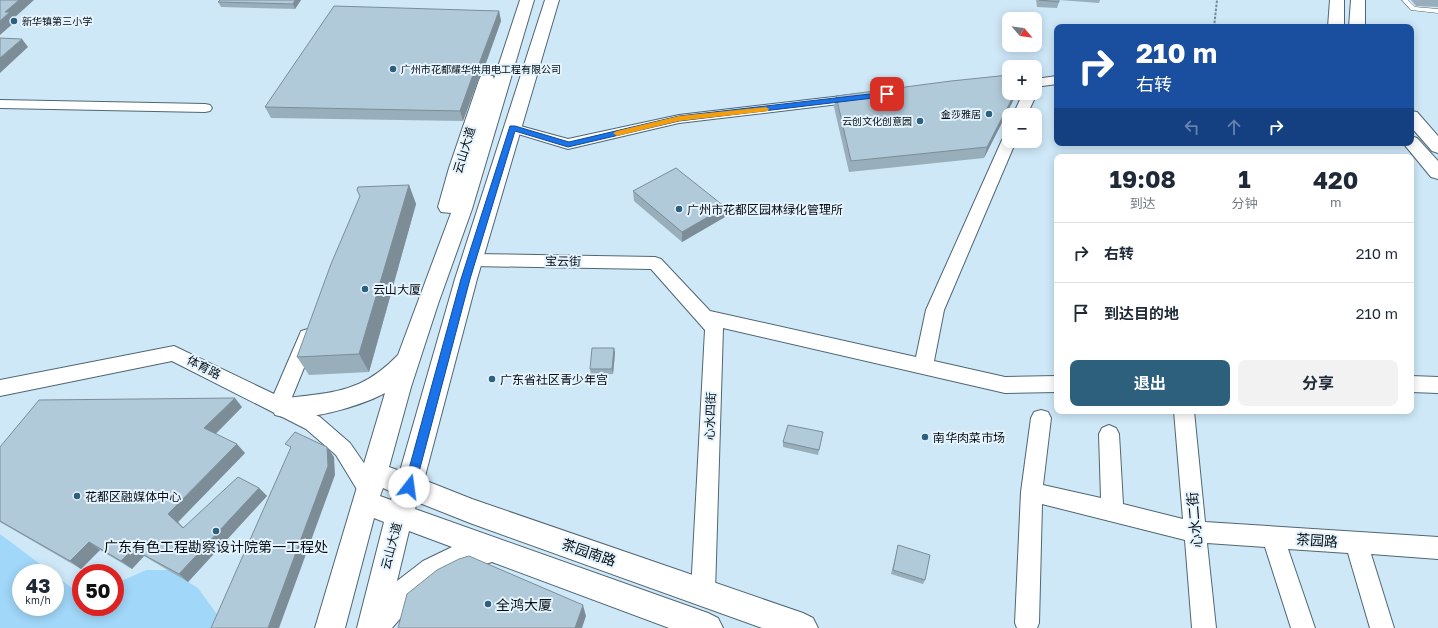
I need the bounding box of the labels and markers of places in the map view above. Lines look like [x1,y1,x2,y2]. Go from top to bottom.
place label: 新华镇第三小学 [22,15,92,27]
marker: 新华镇第三小学 [9,16,19,26]
place label: 广州市花都耀华供用电工程有限公司 [401,63,561,75]
marker: 广州市花都耀华供用电工程有限公司 [388,64,398,74]
pin [870,77,904,111]
place label: 金莎雅居 [941,108,981,120]
marker: 金莎雅居 [984,109,994,119]
place label: 云创文化创意园 [842,115,912,127]
marker: 云创文化创意园 [915,116,925,126]
place label: 广州市花都区园林绿化管理所 [687,202,843,217]
marker: 广州市花都区园林绿化管理所 [674,204,684,214]
place label: 云山大厦 [373,282,421,297]
marker: 云山大厦 [360,284,370,294]
place label: 广东省社区青少年宫 [500,372,608,387]
marker: 广东省社区青少年宫 [487,374,497,384]
place label: 南华肉菜市场 [933,430,1005,445]
marker: 南华肉菜市场 [920,432,930,442]
place label: 花都区融媒体中心 [85,489,181,504]
marker: 花都区融媒体中心 [72,491,82,501]
marker: 广东有色工程勘察设计院第一工程处 [211,526,221,536]
place label: 广东有色工程勘察设计院第一工程处 [104,538,328,555]
place label: 全鸿大厦 [496,596,552,613]
marker: 全鸿大厦 [483,599,493,609]

